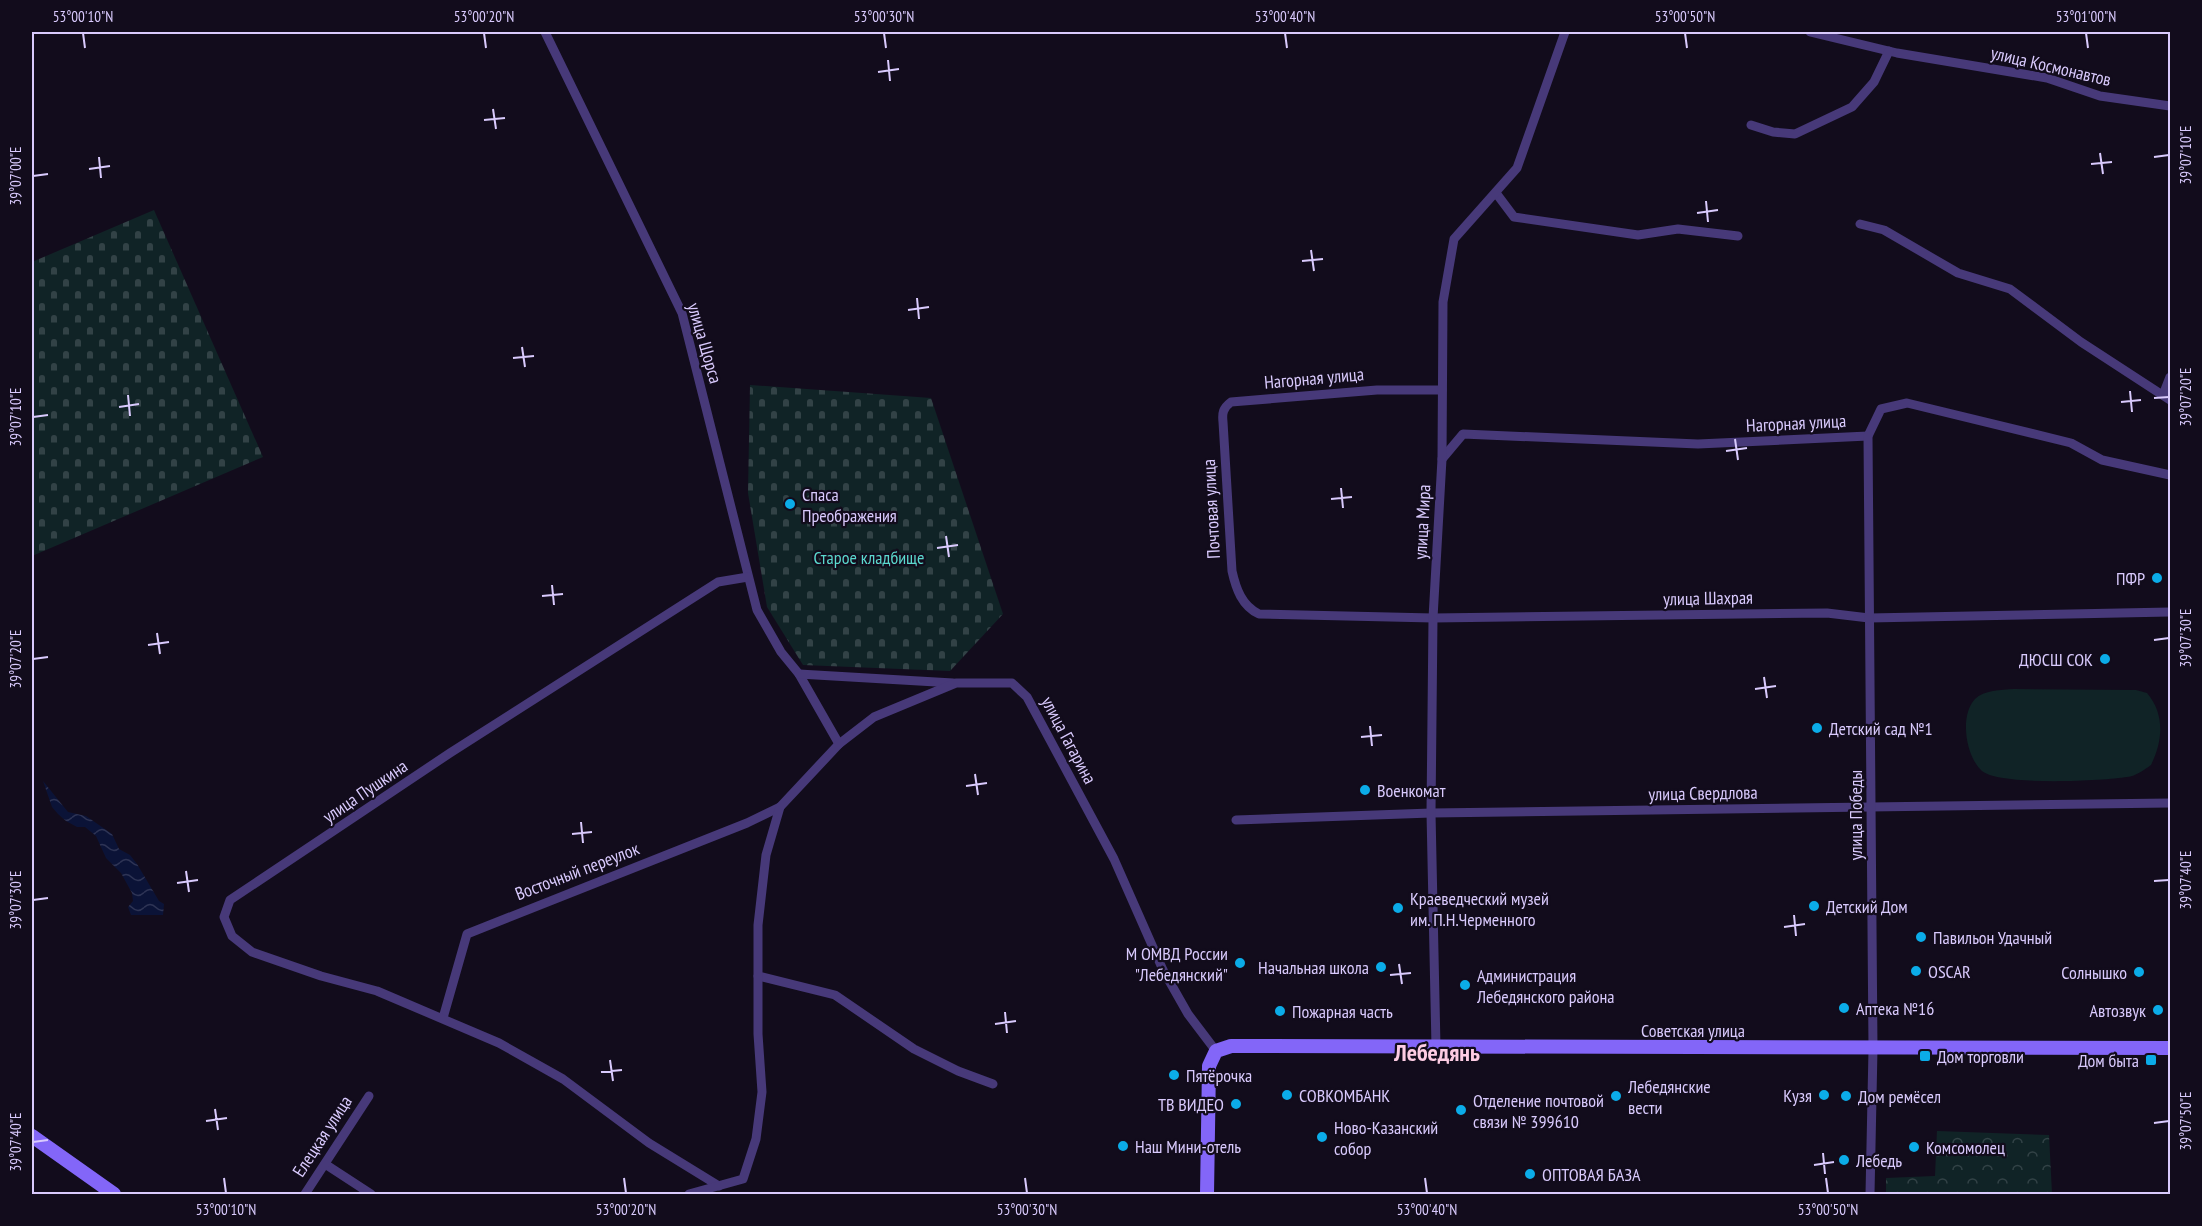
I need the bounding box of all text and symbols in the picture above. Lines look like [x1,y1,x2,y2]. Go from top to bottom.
text: 53°00'10"N [53,7,113,26]
text: 53°00'20"N [454,7,514,26]
text: 53°00'30"N [854,7,914,26]
text: 53°00'40"N [1255,7,1315,26]
text: 53°00'50"N [1655,7,1715,26]
text: 53°01'00"N [2056,7,2116,26]
street label: улица Космонавтов [1989,41,2113,91]
text: 39°07'10"E [2176,125,2195,185]
text: 39°07'00"E [6,146,25,206]
street label: улица Щорса [683,300,727,386]
street label: Нагорная улица [1263,362,1365,394]
text: 39°07'20"E [2176,367,2195,427]
text: 39°07'10"E [6,387,25,447]
street label: Нагорная улица [1745,409,1847,437]
street label: Почтовая улица [1197,459,1225,559]
place label: Спаса Преображения [802,483,897,527]
street label: улица Мира [1409,484,1435,560]
marker: Спаса Преображения [783,497,797,511]
park label: Старое кладбище [814,546,924,569]
place label: ПФР [2116,567,2145,590]
marker: ПФР [2150,571,2164,585]
street label: улица Шахрая [1663,586,1753,610]
text: 39°07'30"E [2176,608,2195,668]
text: 39°07'20"E [6,629,25,689]
place label: ДЮСШ СОК [2019,648,2093,671]
marker: ДЮСШ СОК [2098,652,2112,666]
street label: улица Гагарина [1036,692,1102,788]
place label: Детский сад №1 [1829,717,1933,740]
marker: Детский сад №1 [1810,721,1824,735]
street label: улица Пушкина [318,754,412,828]
street label: улица Победы [1844,770,1867,860]
place label: Военкомат [1377,779,1446,802]
street label: улица Свердлова [1648,781,1758,805]
marker: Военкомат [1358,783,1372,797]
street label: Восточный переулок [512,837,642,905]
text: 39°07'40"E [2176,850,2195,910]
text: 39°07'30"E [6,870,25,930]
place label: Краеведческий музей им. П.Н.Черменного [1410,887,1549,931]
place label: Детский Дом [1826,895,1908,918]
marker: Детский Дом [1807,899,1821,913]
marker: Краеведческий музей им. П.Н.Черменного [1391,901,1405,915]
place label: Павильон Удачный [1933,926,2052,949]
marker: Павильон Удачный [1914,930,1928,944]
place label: М ОМВД России "Лебедянский" [1126,942,1228,986]
marker: М ОМВД России "Лебедянский" [1233,956,1247,970]
place label: Начальная школа [1258,956,1369,979]
marker: Начальная школа [1374,960,1388,974]
place label: OSCAR [1928,960,1971,983]
place label: Солнышко [2061,961,2127,984]
place label: Администрация Лебедянского района [1476,964,1615,1008]
marker: OSCAR [1909,964,1923,978]
marker: Солнышко [2132,965,2146,979]
marker: Администрация Лебедянского района [1458,978,1472,992]
place label: Аптека №16 [1856,997,1934,1020]
place label: Автозвук [2090,999,2146,1022]
place label: Пожарная часть [1292,1000,1393,1023]
marker: Аптека №16 [1837,1001,1851,1015]
marker: Автозвук [2151,1003,2165,1017]
marker: Пожарная часть [1273,1004,1287,1018]
street label: Советская улица [1641,1019,1745,1042]
district label: Лебедянь [1393,1037,1480,1068]
place label: Дом торговли [1937,1045,2024,1068]
marker: Дом торговли [1918,1049,1932,1063]
place label: Дом быта [2078,1049,2139,1072]
marker: Дом быта [2144,1053,2158,1067]
place label: Пятёрочка [1186,1064,1252,1087]
marker: Пятёрочка [1167,1068,1181,1082]
place label: Лебедянские вести [1627,1075,1711,1119]
place label: СОВКОМБАНК [1299,1084,1390,1107]
place label: Кузя [1783,1084,1812,1107]
place label: Дом ремёсел [1858,1085,1941,1108]
marker: СОВКОМБАНК [1280,1088,1294,1102]
marker: Кузя [1817,1088,1831,1102]
place label: Отделение почтовой связи № 399610 [1473,1089,1604,1133]
marker: Лебедянские вести [1609,1089,1623,1103]
marker: Дом ремёсел [1839,1089,1853,1103]
street label: Елецкая улица [287,1091,357,1181]
text: 39°07'50"E [2176,1091,2195,1151]
place label: ТВ ВИДЕО [1158,1093,1224,1116]
marker: ТВ ВИДЕО [1229,1097,1243,1111]
marker: Отделение почтовой связи № 399610 [1454,1103,1468,1117]
text: 39°07'40"E [6,1112,25,1172]
place label: Ново-Казанский собор [1334,1116,1438,1160]
marker: Ново-Казанский собор [1315,1130,1329,1144]
place label: Наш Мини-отель [1135,1135,1241,1158]
place label: Комсомолец [1926,1136,2005,1159]
marker: Наш Мини-отель [1116,1139,1130,1153]
marker: Комсомолец [1907,1140,1921,1154]
place label: Лебедь [1855,1149,1902,1172]
marker: Лебедь [1837,1153,1851,1167]
place label: ОПТОВАЯ БАЗА [1542,1163,1641,1186]
marker: ОПТОВАЯ БАЗА [1523,1167,1537,1181]
text: 53°00'10"N [196,1200,256,1219]
text: 53°00'20"N [596,1200,656,1219]
text: 53°00'30"N [997,1200,1057,1219]
text: 53°00'40"N [1397,1200,1457,1219]
text: 53°00'50"N [1798,1200,1858,1219]

